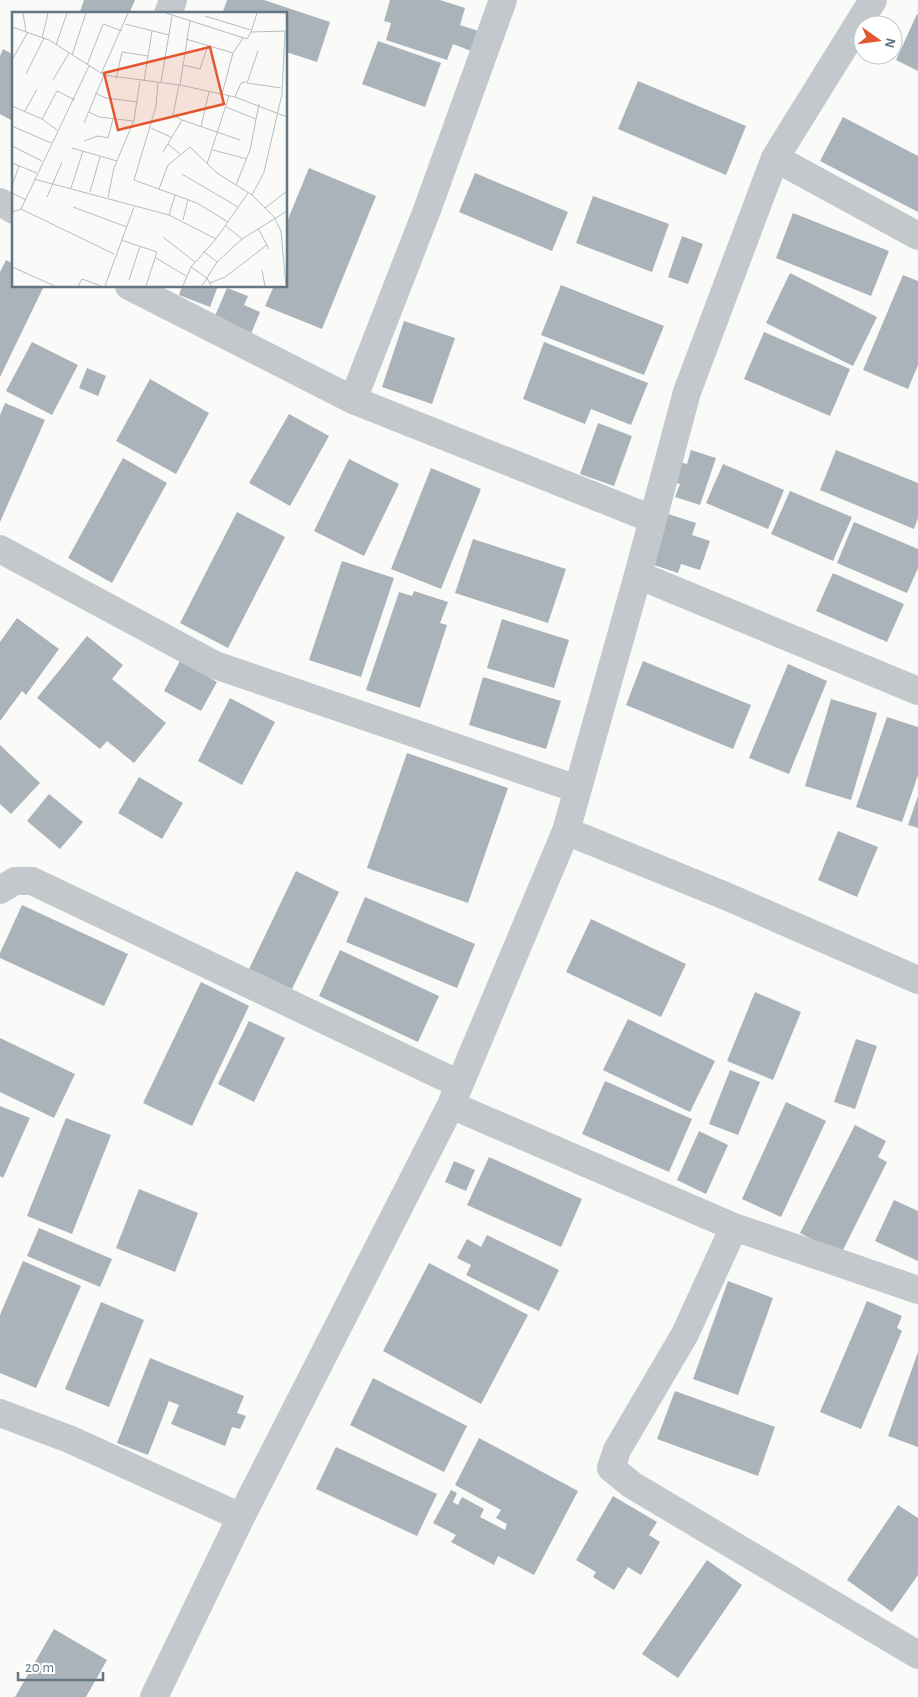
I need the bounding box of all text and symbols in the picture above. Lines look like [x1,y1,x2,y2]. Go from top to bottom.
inset map [12,12,288,288]
north arrow [853,15,903,65]
text: N [882,36,898,49]
scale bar [18,1650,102,1682]
text: 20 m [25,1660,54,1675]

